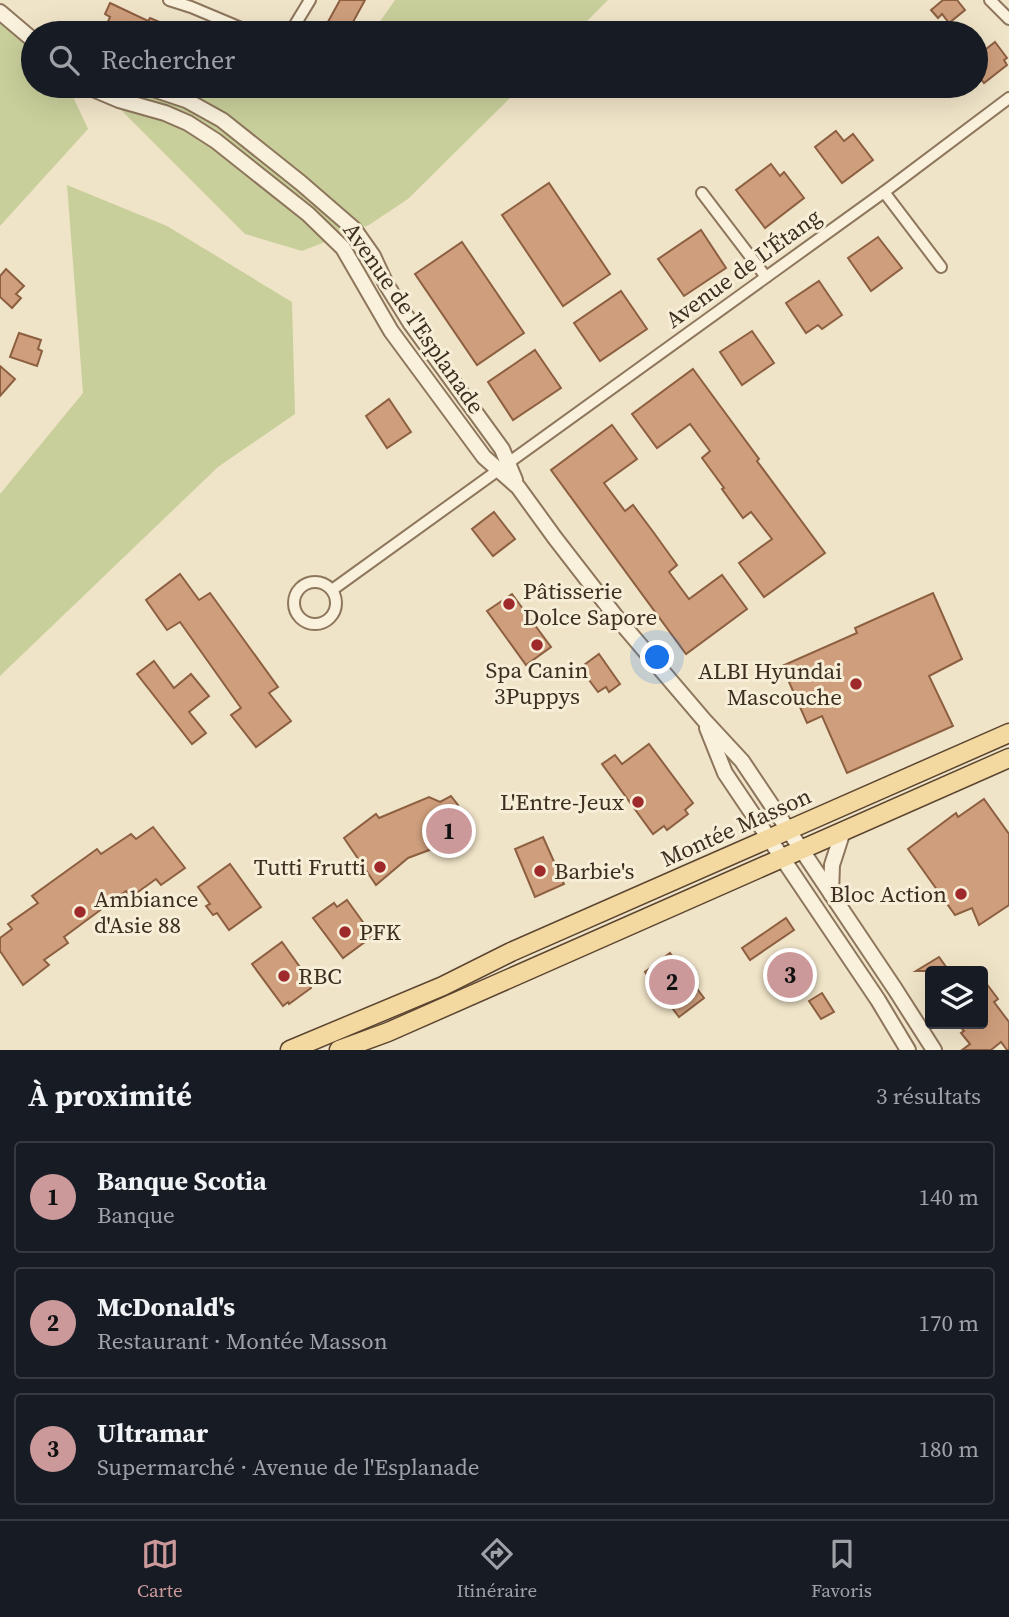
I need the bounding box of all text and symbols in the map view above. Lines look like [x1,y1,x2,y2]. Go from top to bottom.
search box [21,21,988,98]
icon: search [45,41,83,79]
text: Rechercher [101,42,235,78]
street label: Avenue de L'Étang [659,201,827,335]
street label: Avenue de l'Esplanade [336,216,492,420]
place label: Pâtisserie Dolce Sapore [523,575,657,633]
marker: Pâtisserie Dolce Sapore [501,596,517,612]
marker: Spa Canin 3Puppys [529,637,545,653]
your location [640,640,674,674]
place label: Spa Canin 3Puppys [486,654,588,712]
place label: ALBI Hyundai Mascouche [698,655,842,713]
marker: ALBI Hyundai Mascouche [848,676,864,692]
street label: Montée Masson [656,780,816,874]
place label: L'Entre-Jeux [500,786,624,818]
marker: L'Entre-Jeux [630,794,646,810]
pin: 1 [426,805,472,857]
place label: Tutti Frutti [254,851,366,883]
place label: Barbie's [554,855,634,887]
marker: Tutti Frutti [372,859,388,875]
marker: Barbie's [532,863,548,879]
place label: Bloc Action [830,878,947,910]
place label: Ambiance d'Asie 88 [94,883,199,941]
marker: Bloc Action [953,886,969,902]
marker: Ambiance d'Asie 88 [72,904,88,920]
place label: PFK [359,916,401,948]
marker: PFK [337,924,353,940]
pin: 3 [767,949,813,1001]
pin: 2 [649,956,695,1008]
place label: RBC [298,960,342,992]
map controls [925,966,988,1029]
button: layers [925,966,988,1029]
marker: RBC [276,968,292,984]
text: À proximité [28,1075,192,1116]
text: 3 résultats [876,1080,981,1112]
text: Banque Scotia [97,1163,267,1199]
text: 1 [47,1181,59,1213]
text: 140 m [918,1181,979,1213]
text: Banque [97,1199,175,1231]
text: McDonald's [97,1289,235,1325]
text: 2 [47,1307,59,1339]
text: 170 m [918,1307,979,1339]
text: Restaurant · Montée Masson [97,1325,388,1357]
text: Ultramar [97,1415,208,1451]
text: 3 [47,1433,59,1465]
text: 180 m [918,1433,979,1465]
text: Supermarché · Avenue de l'Esplanade [97,1451,480,1483]
tab: Carte [137,1535,183,1603]
tab: Itinéraire [457,1535,537,1603]
tab: Favoris [811,1535,872,1603]

